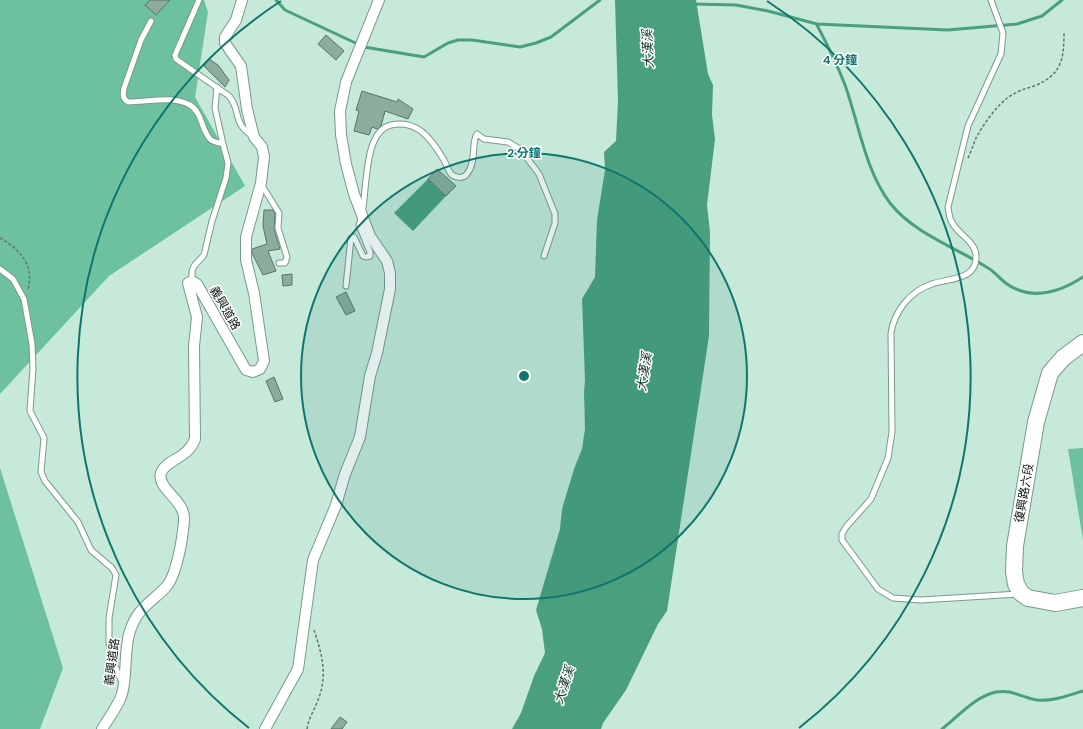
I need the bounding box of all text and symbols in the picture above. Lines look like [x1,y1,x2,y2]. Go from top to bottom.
water label: 大漢溪 [638,27,658,69]
text: 4 分鐘 [823,52,857,68]
text: 2 分鐘 [507,145,541,161]
street label: 義興道路 [206,283,244,333]
water label: 大漢溪 [633,349,656,393]
centre of rings [517,369,531,383]
street label: 復興路六段 [1011,462,1037,524]
street label: 義興道路 [101,637,123,687]
water label: 大漢溪 [550,662,579,706]

